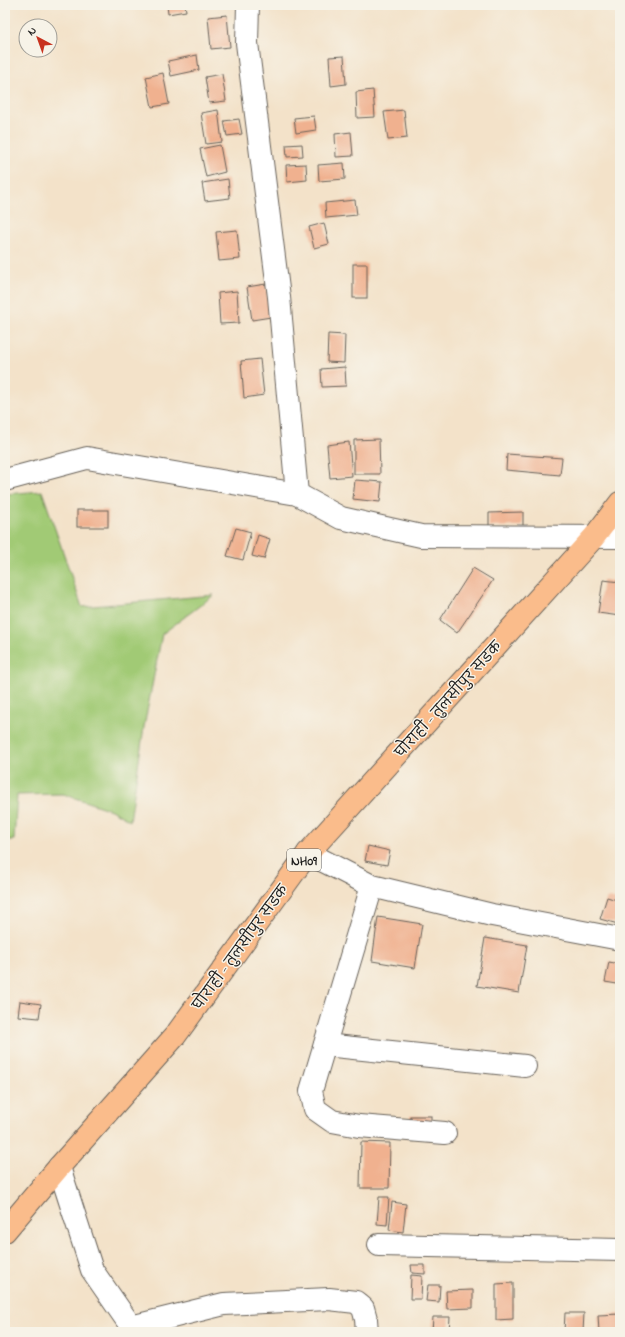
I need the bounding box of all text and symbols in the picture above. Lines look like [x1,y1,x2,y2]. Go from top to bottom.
north arrow [18,18,58,58]
text: N [24,23,40,40]
street label: घोराही - तुलसीपुर सडक [388,634,508,764]
road number: NH09 [287,849,321,871]
street label: घोराही - तुलसीपुर सडक [186,878,295,1016]

